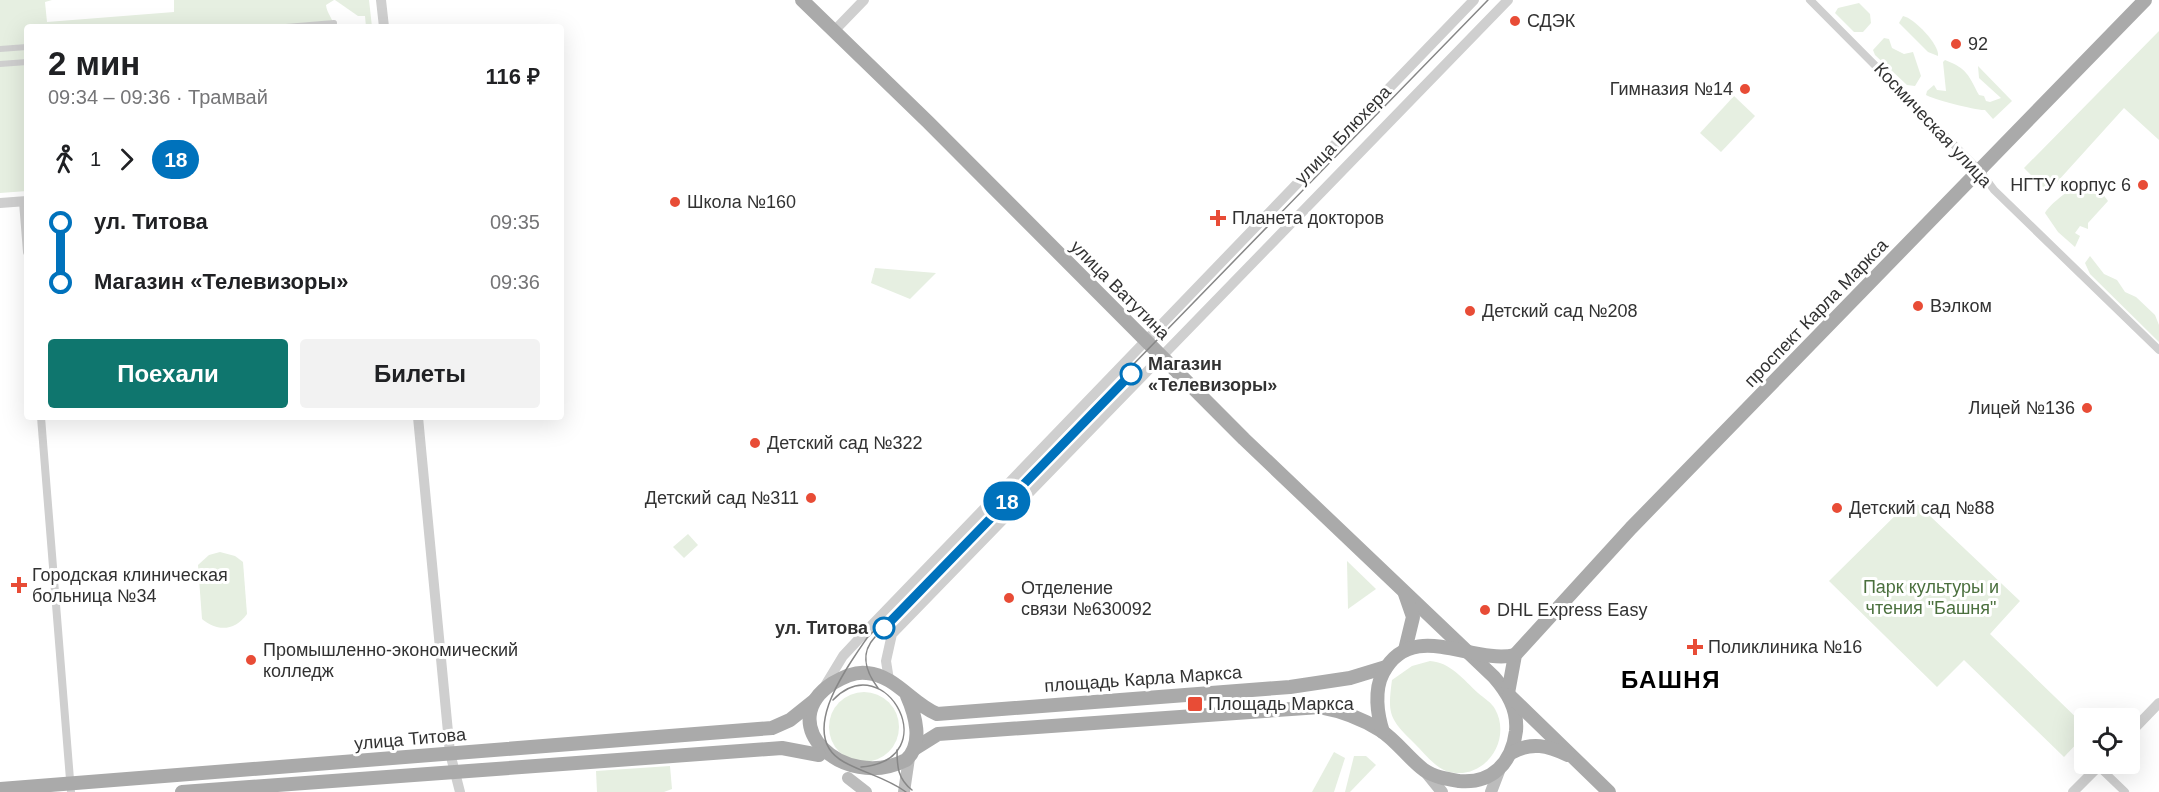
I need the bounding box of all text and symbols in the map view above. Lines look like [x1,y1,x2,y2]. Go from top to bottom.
place label: СДЭК [1527,11,1576,31]
marker: СДЭК [1508,14,1522,28]
place label: 92 [1968,34,1988,54]
marker: 92 [1949,37,1963,51]
text: 2 мин [48,45,140,82]
street label: Космическая улица [1870,59,1997,192]
text: 116 ₽ [486,64,540,89]
place label: Гимназия №14 [1610,79,1733,99]
street label: улица Блюхера [1291,81,1396,188]
marker: Гимназия №14 [1738,82,1752,96]
text: 09:34 – 09:36 · Трамвай [48,86,268,108]
icon: walk [48,143,81,176]
icon: forward [110,143,143,176]
text: 1 [90,148,101,170]
text: 18 [164,148,187,171]
place label: НГТУ корпус 6 [2010,175,2131,195]
marker: НГТУ корпус 6 [2136,178,2150,192]
place label: Школа №160 [687,192,796,212]
marker: Школа №160 [668,195,682,209]
place label: Планета докторов [1232,208,1384,228]
text: ул. Титова [94,209,208,234]
marker: Планета докторов [1209,209,1227,227]
text: 09:35 [490,211,540,233]
street label: проспект Карла Маркса [1740,234,1892,391]
street label: улица Ватутина [1066,236,1174,344]
text: Магазин «Телевизоры» [94,269,348,294]
text: 09:36 [490,271,540,293]
place label: Вэлком [1930,296,1992,316]
marker: Вэлком [1911,299,1925,313]
place label: Детский сад №208 [1482,301,1638,321]
marker: Детский сад №208 [1463,304,1477,318]
button: Поехали [48,339,288,408]
button: Билеты [300,339,540,408]
place label: Магазин «Телевизоры» [1148,354,1277,395]
marker: Магазин «Телевизоры» [1120,363,1142,385]
place label: Лицей №136 [1969,398,2075,418]
marker: Лицей №136 [2080,401,2094,415]
place label: Детский сад №322 [767,433,923,453]
marker: Детский сад №322 [748,436,762,450]
line badge: 18 [980,482,1034,520]
place label: Детский сад №311 [645,488,799,508]
text: 18 [995,490,1019,513]
marker: Детский сад №311 [804,491,818,505]
place label: Детский сад №88 [1849,498,1994,518]
marker: Детский сад №88 [1830,501,1844,515]
place label: Городская клиническая больница №34 [32,565,228,606]
marker: Городская клиническая больница №34 [10,576,28,594]
park label: Парк культуры и чтения "Башня" [1863,577,1999,618]
place label: Отделение связи №630092 [1021,578,1152,619]
marker: Отделение связи №630092 [1002,591,1016,605]
place label: DHL Express Easy [1497,600,1647,620]
marker: DHL Express Easy [1478,603,1492,617]
marker: ул. Титова [873,617,895,639]
place label: ул. Титова [775,618,869,638]
place label: Поликлиника №16 [1708,637,1862,657]
marker: Поликлиника №16 [1686,638,1704,656]
place label: Промышленно-экономический колледж [263,640,518,681]
marker: Промышленно-экономический колледж [244,653,258,667]
street label: площадь Карла Маркса [1044,662,1243,696]
district label: БАШНЯ [1621,666,1721,693]
place label: Площадь Маркса [1208,694,1355,714]
marker: Площадь Маркса [1186,695,1204,713]
map controls [2074,708,2140,774]
button: locate [2074,708,2140,774]
street label: улица Титова [353,724,468,754]

